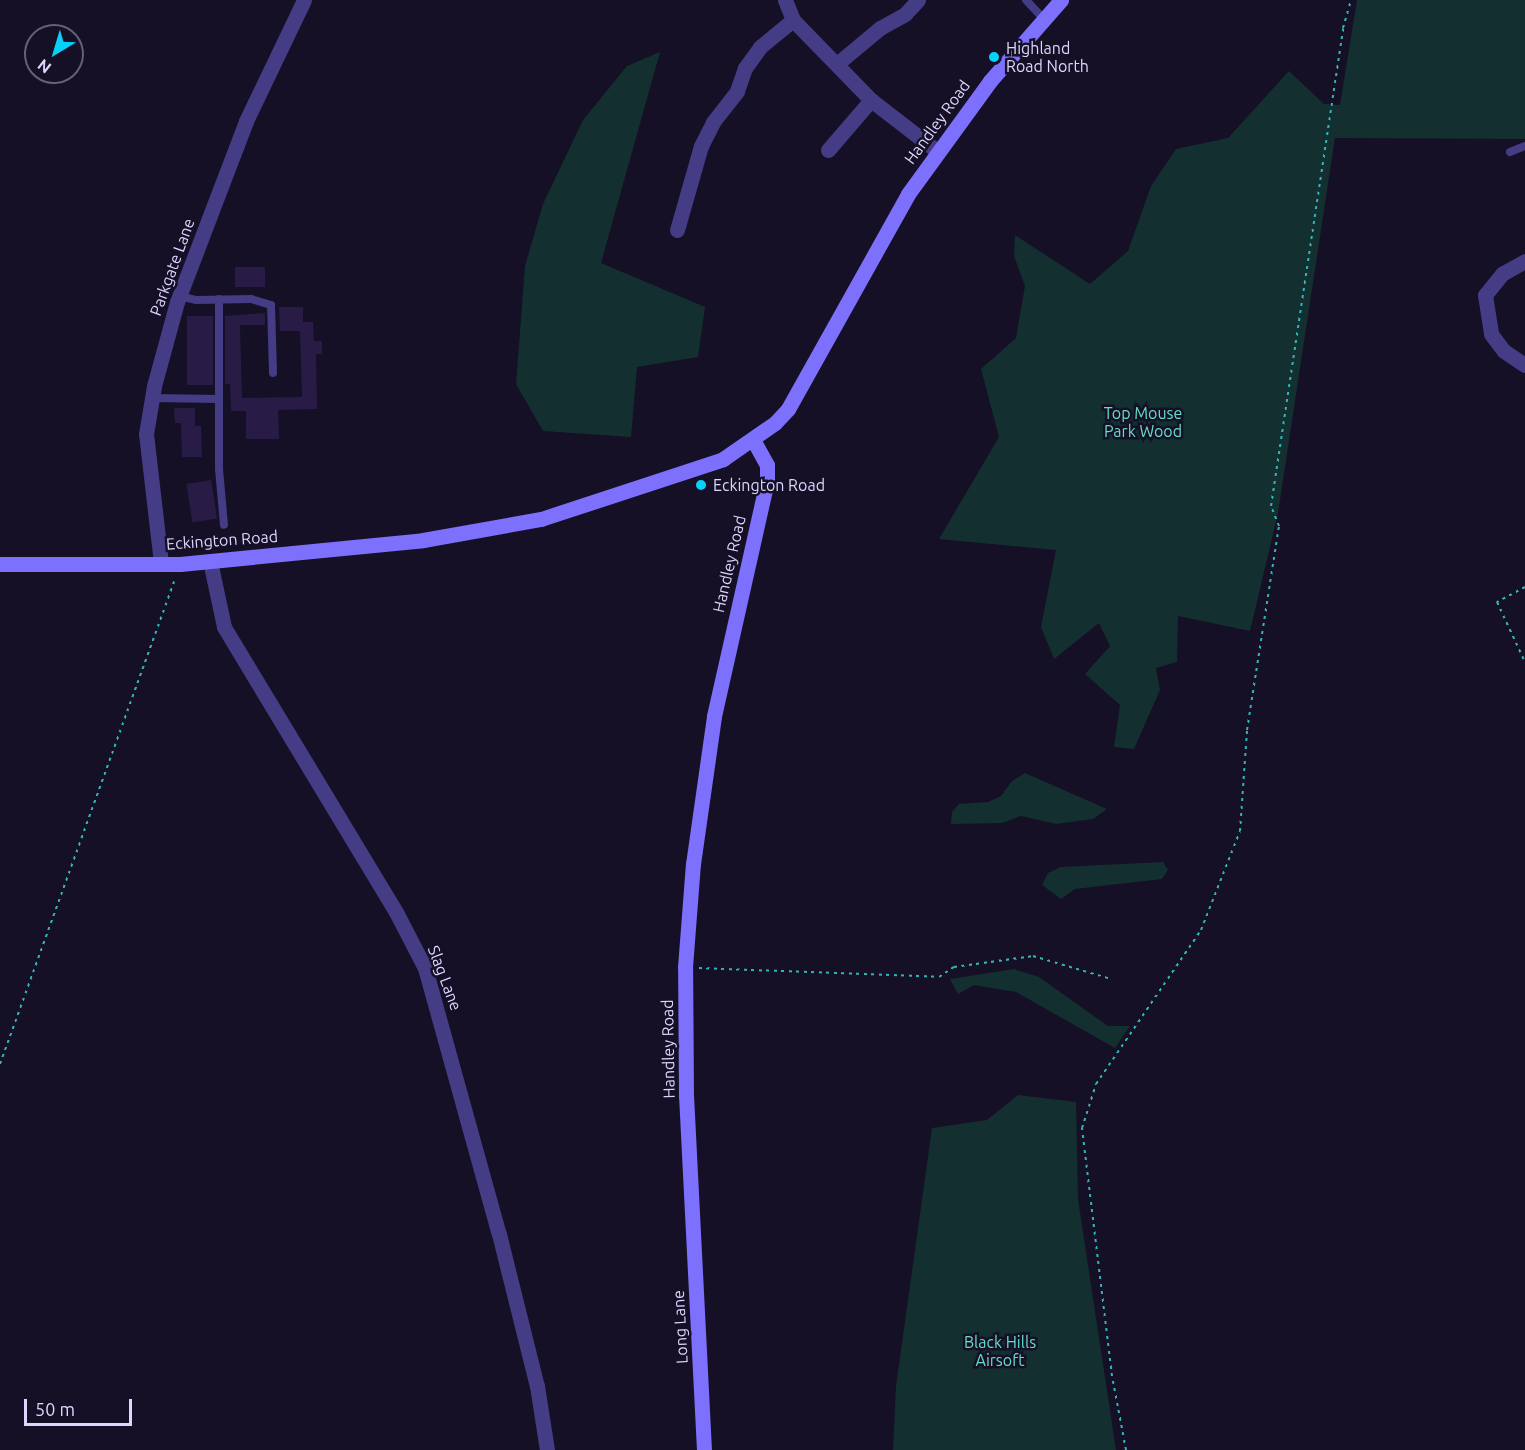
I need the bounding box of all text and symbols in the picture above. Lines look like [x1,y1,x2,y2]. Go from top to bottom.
north arrow [24,24,84,84]
place label: Highland Road North [1006,38,1089,76]
marker: Highland Road North [987,50,1001,64]
text: N [34,56,54,77]
street label: Handley Road [900,76,974,168]
street label: Parkgate Lane [146,216,198,318]
park label: Top Mouse Park Wood [1104,403,1182,441]
place label: Eckington Road [713,475,825,495]
marker: Eckington Road [694,478,708,492]
street label: Handley Road [708,514,750,614]
street label: Eckington Road [165,527,279,553]
street label: Slag Lane [424,943,466,1013]
street label: Handley Road [658,999,678,1099]
street label: Long Lane [668,1290,692,1364]
park label: Black Hills Airsoft [964,1332,1036,1370]
scale bar [27,1387,135,1425]
text: 50 m [35,1399,75,1419]

